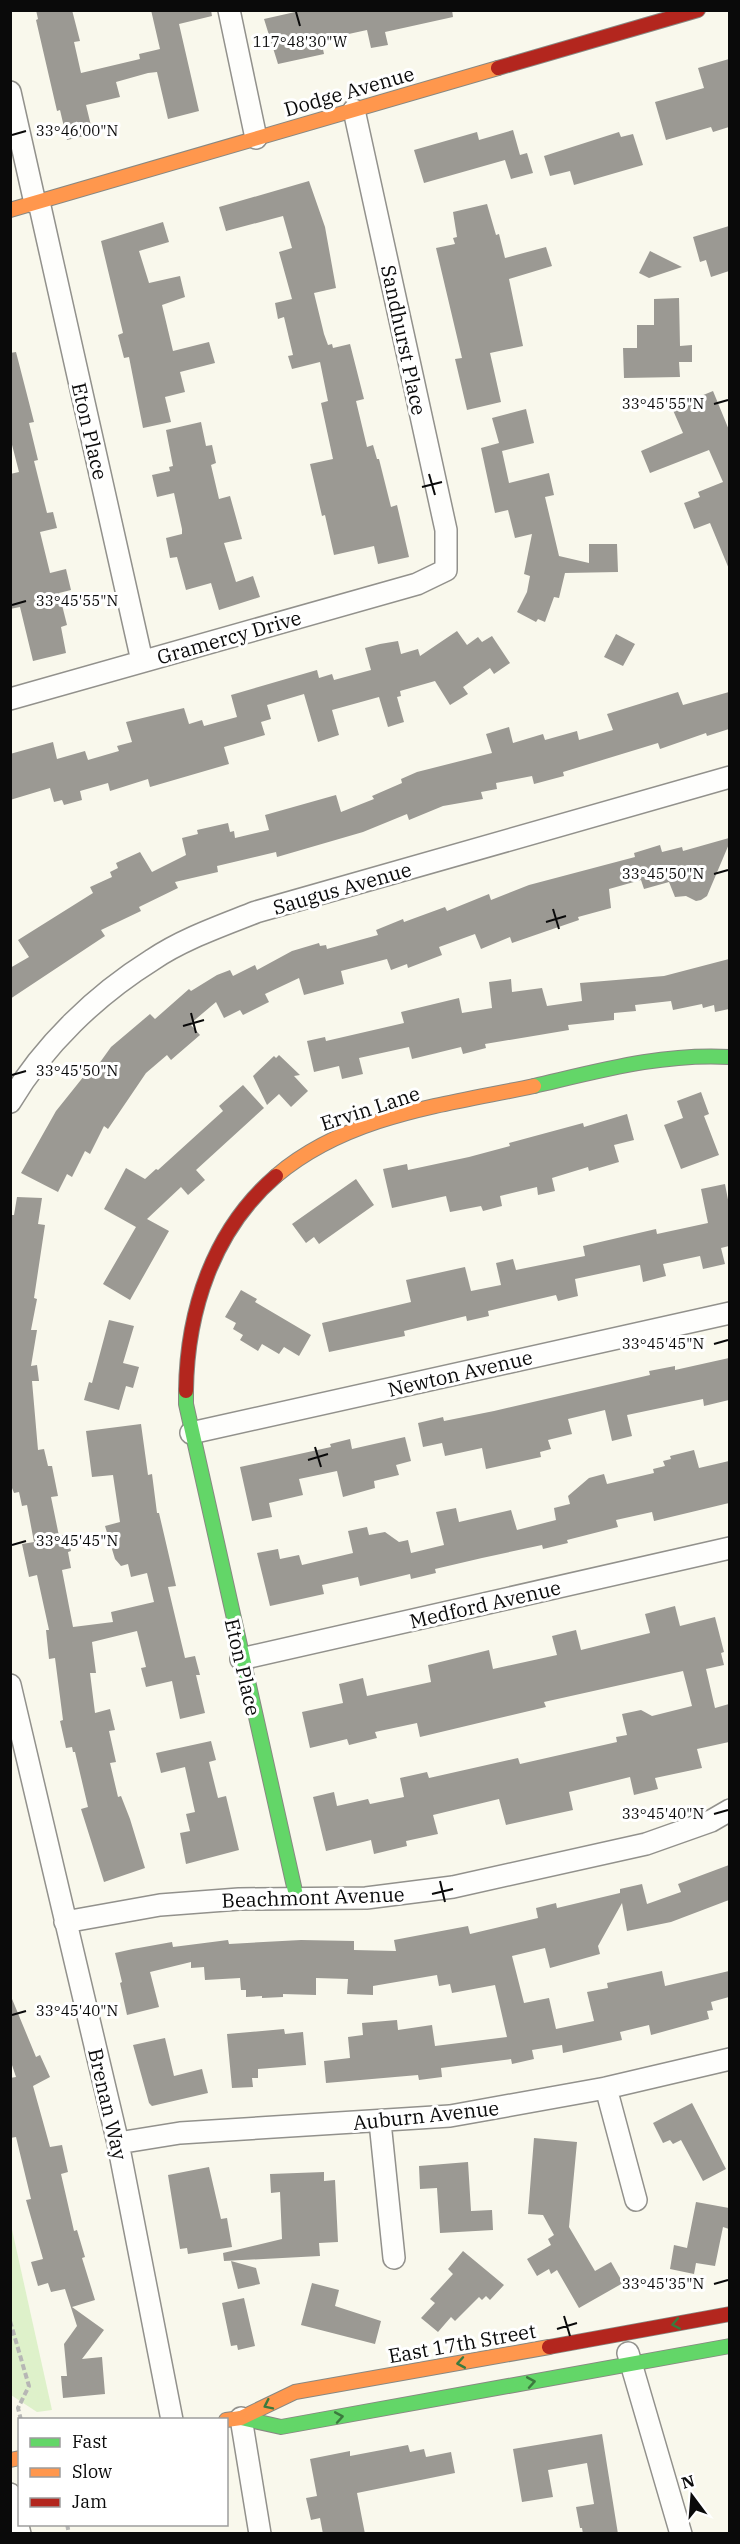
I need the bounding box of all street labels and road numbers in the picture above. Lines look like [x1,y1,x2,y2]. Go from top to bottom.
street label: Dodge Avenue [281,60,417,122]
street label: Sandhurst Place [375,262,433,418]
street label: Eton Place [66,380,114,482]
street label: Gramercy Drive [154,603,304,671]
street label: Saugus Avenue [270,855,414,921]
street label: Ervin Lane [317,1079,423,1137]
street label: Newton Avenue [385,1343,535,1403]
street label: Medford Avenue [407,1573,563,1635]
street label: Eton Place [219,1616,267,1718]
street label: Beachmont Avenue [221,1880,405,1914]
street label: Brenan Way [82,2046,134,2163]
street label: Auburn Avenue [352,2094,500,2136]
street label: East 17th Street [386,2317,538,2369]

